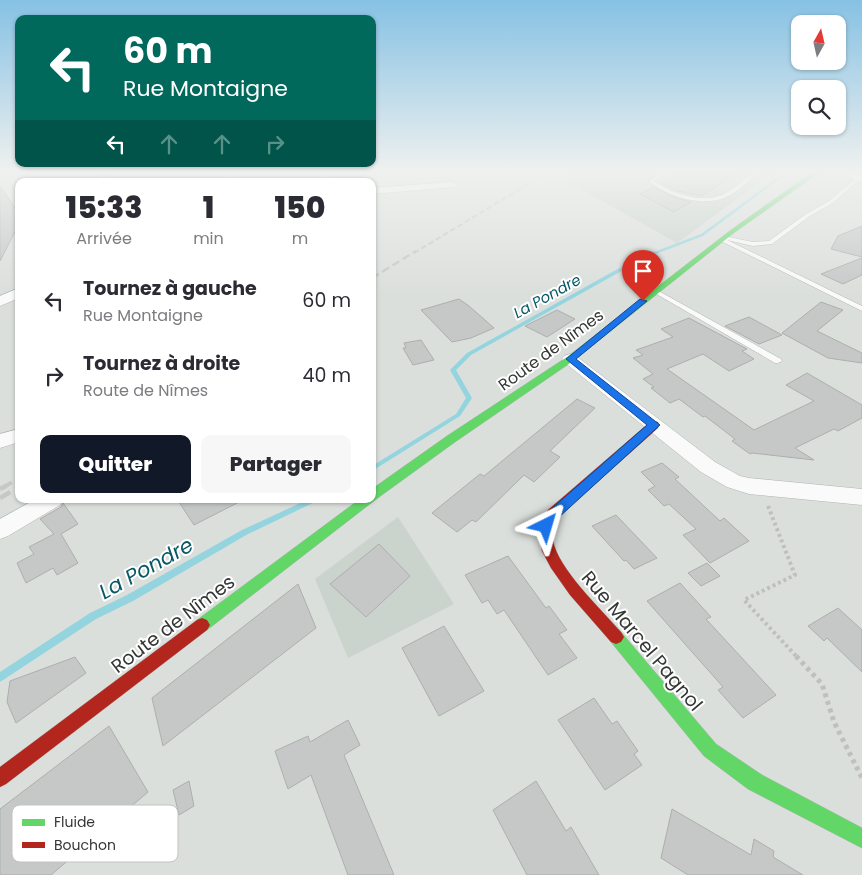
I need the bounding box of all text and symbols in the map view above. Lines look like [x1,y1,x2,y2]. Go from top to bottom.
north arrow [791,15,846,70]
map controls [791,15,846,135]
text: 60 m [123,26,213,75]
icon: left [40,35,105,100]
text: Rue Montaigne [123,73,288,104]
button: search [791,80,846,135]
icon: left [102,130,130,158]
icon: ahead [155,130,183,158]
icon: ahead [208,130,236,158]
icon: right [261,130,289,158]
text: 15:33 [66,186,143,229]
text: 1 [203,186,214,229]
text: 150 [274,186,325,229]
text: Arrivée [76,227,132,250]
text: min [193,227,224,250]
text: m [292,227,308,250]
pin [622,250,664,301]
icon: arrive [629,257,657,285]
water label: La Pondre [510,269,584,323]
text: Tournez à gauche [83,275,257,302]
icon: left [40,287,68,315]
text: 60 m [302,287,351,314]
text: Rue Montaigne [83,304,203,327]
street label: Route de Nîmes [494,304,608,396]
text: Tournez à droite [83,350,240,377]
icon: right [40,362,68,390]
text: 40 m [302,362,351,389]
text: Route de Nîmes [83,379,208,402]
button: Quitter [40,435,191,493]
button: Partager [201,435,351,493]
position arrow [519,499,571,551]
water label: La Pondre [94,530,198,606]
street label: Rue Marcel Pagnol [575,565,709,717]
street label: Route de Nîmes [106,568,240,680]
legend [12,805,178,862]
text: Fluide [54,812,95,832]
text: Bouchon [54,835,116,855]

